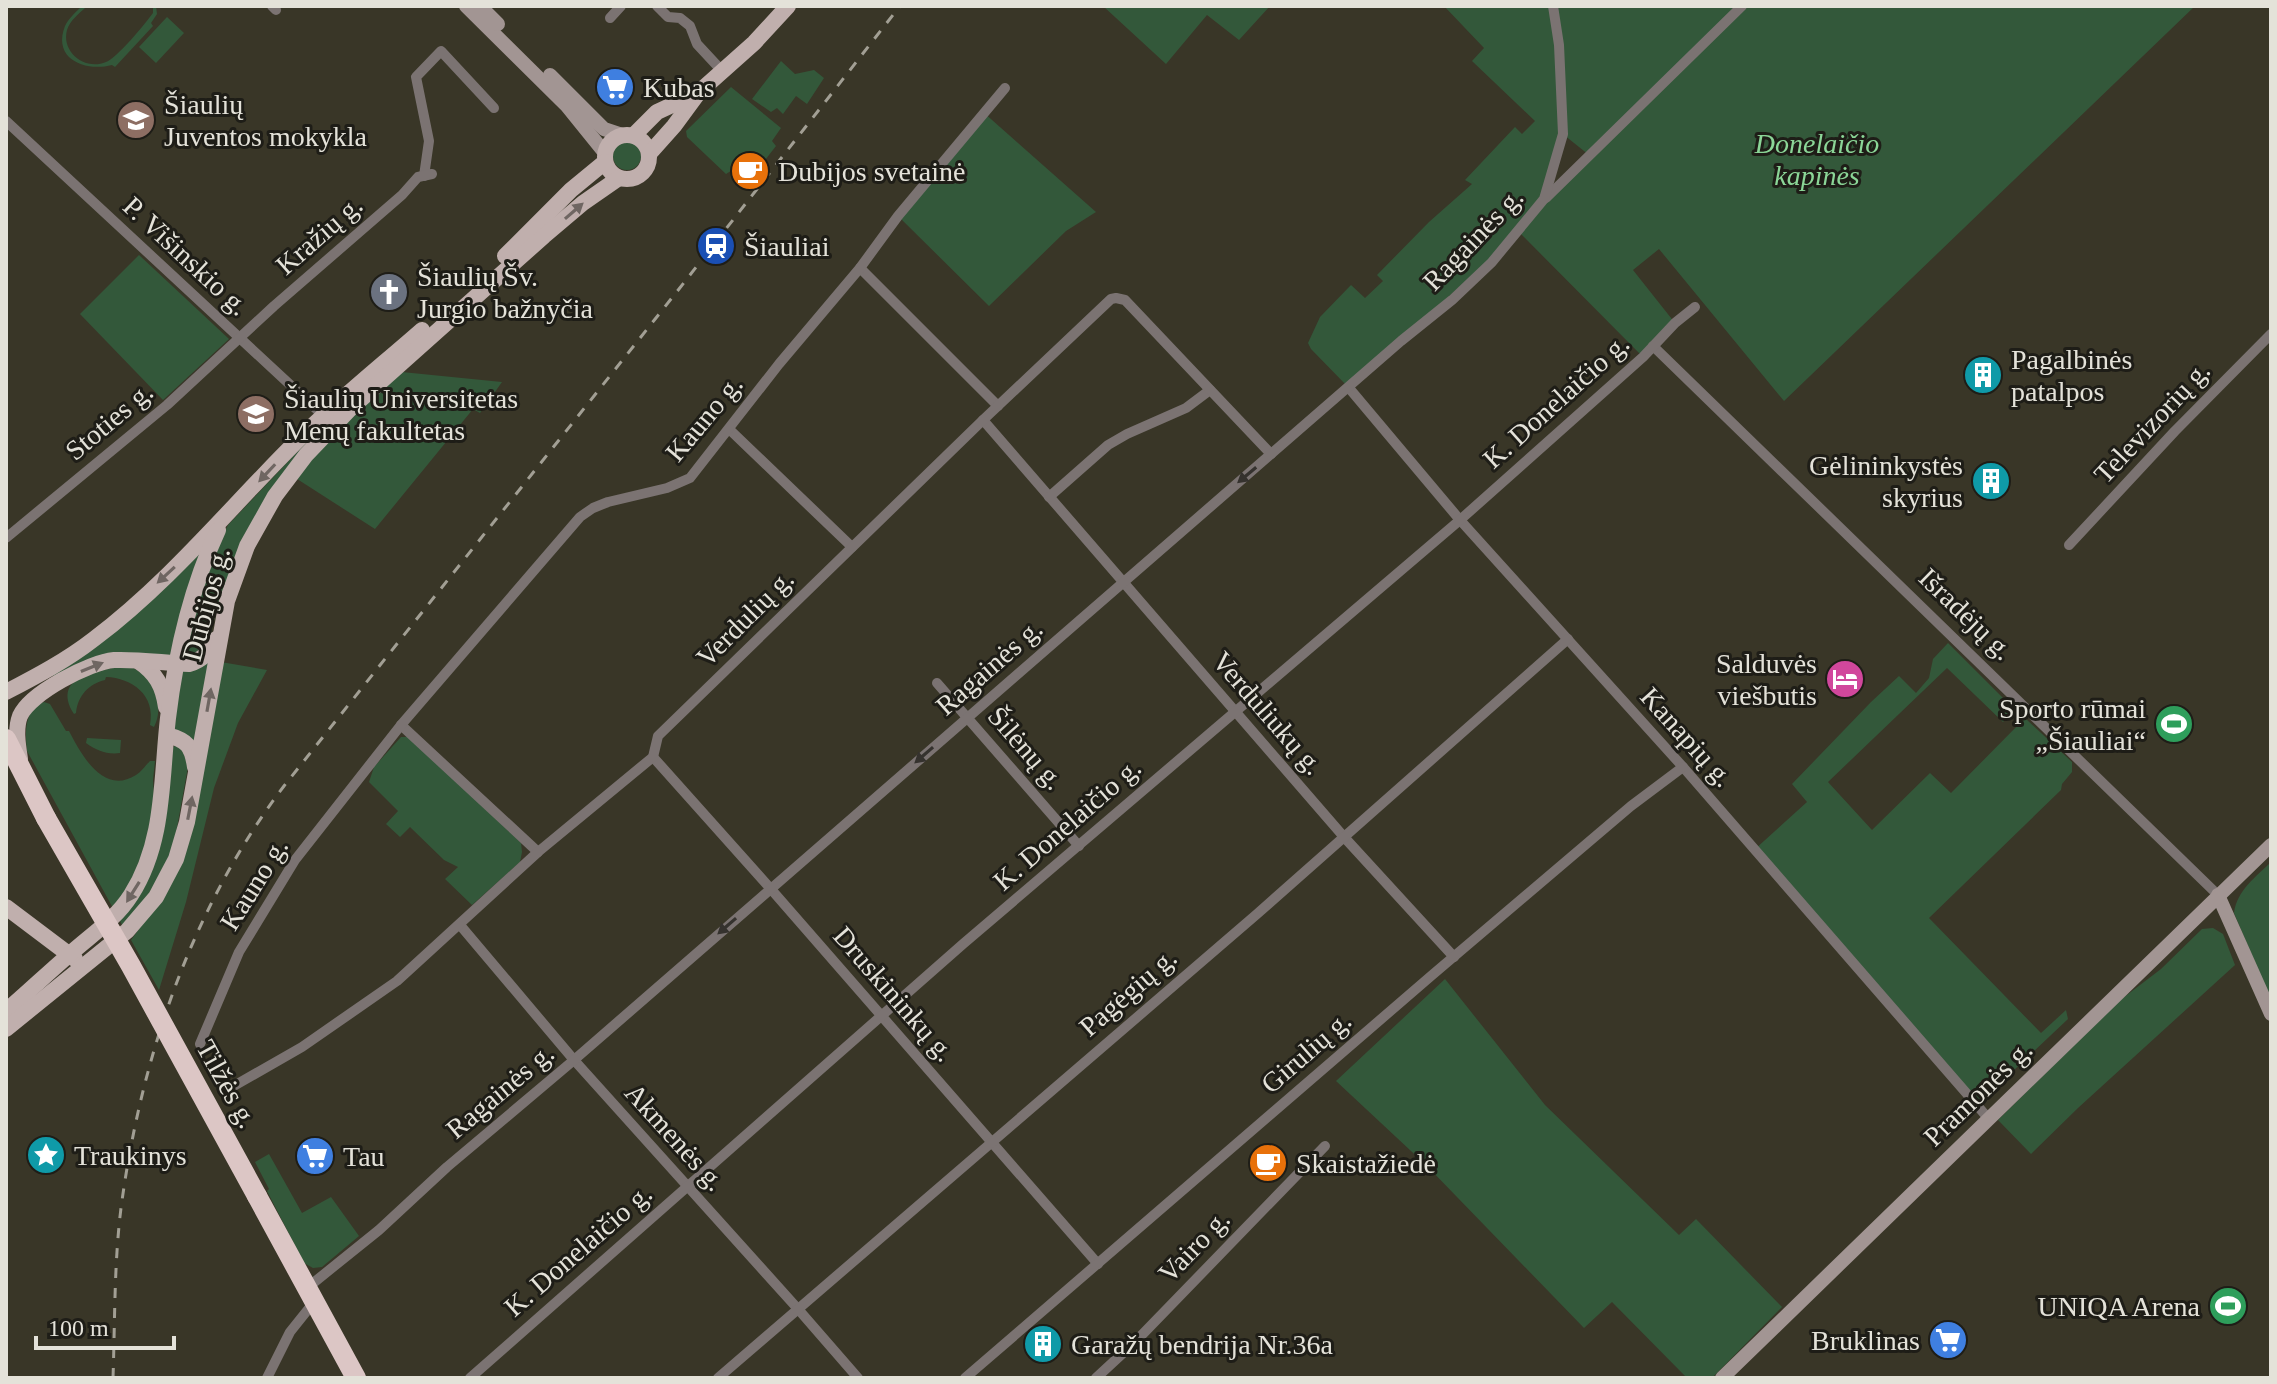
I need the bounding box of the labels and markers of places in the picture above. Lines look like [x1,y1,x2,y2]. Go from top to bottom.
supermarket icon: Kubas [594,66,636,108]
place label: Kubas [643,72,715,103]
place label: Šiaulių Juventos mokykla [164,89,368,152]
school or university icon: Šiaulių Juventos mokykla [115,99,157,141]
cafe icon: Dubijos svetainė [729,150,771,192]
place label: Dubijos svetainė [778,156,965,187]
station icon: Šiauliai [695,225,737,267]
place label: Šiauliai [744,231,830,262]
place label: Šiaulių Šv. Jurgio bažnyčia [417,261,594,324]
church icon: Šiaulių Šv. Jurgio bažnyčia [368,271,410,313]
place label: Pagalbinės patalpos [2011,344,2132,407]
building icon: Pagalbinės patalpos [1962,354,2004,396]
place label: Šiaulių Universitetas Menų fakultetas [284,383,518,446]
school or university icon: Šiaulių Universitetas Menų fakultetas [235,393,277,435]
place label: Gėlininkystės skyrius [1809,450,1963,513]
building icon: Gėlininkystės skyrius [1970,460,2012,502]
place label: Salduvės viešbutis [1716,648,1817,711]
hotel icon: Salduvės viešbutis [1824,658,1866,700]
place label: Sporto rūmai „Šiauliai“ [1999,693,2146,756]
sports icon: Sporto rūmai „Šiauliai“ [2153,703,2195,745]
place icon: Traukinys [25,1134,67,1176]
supermarket icon: Tau [294,1135,336,1177]
place label: Traukinys [74,1140,187,1171]
place label: Tau [343,1141,385,1172]
cafe icon: Skaistažiedė [1247,1142,1289,1184]
place label: Skaistažiedė [1296,1148,1436,1179]
sports icon: UNIQA Arena [2207,1285,2249,1327]
place label: UNIQA Arena [2037,1291,2201,1322]
supermarket icon: Bruklinas [1927,1319,1969,1361]
building icon: Garažų bendrija Nr.36a [1022,1323,1064,1365]
place label: Bruklinas [1811,1325,1920,1356]
place label: Garažų bendrija Nr.36a [1071,1329,1334,1360]

